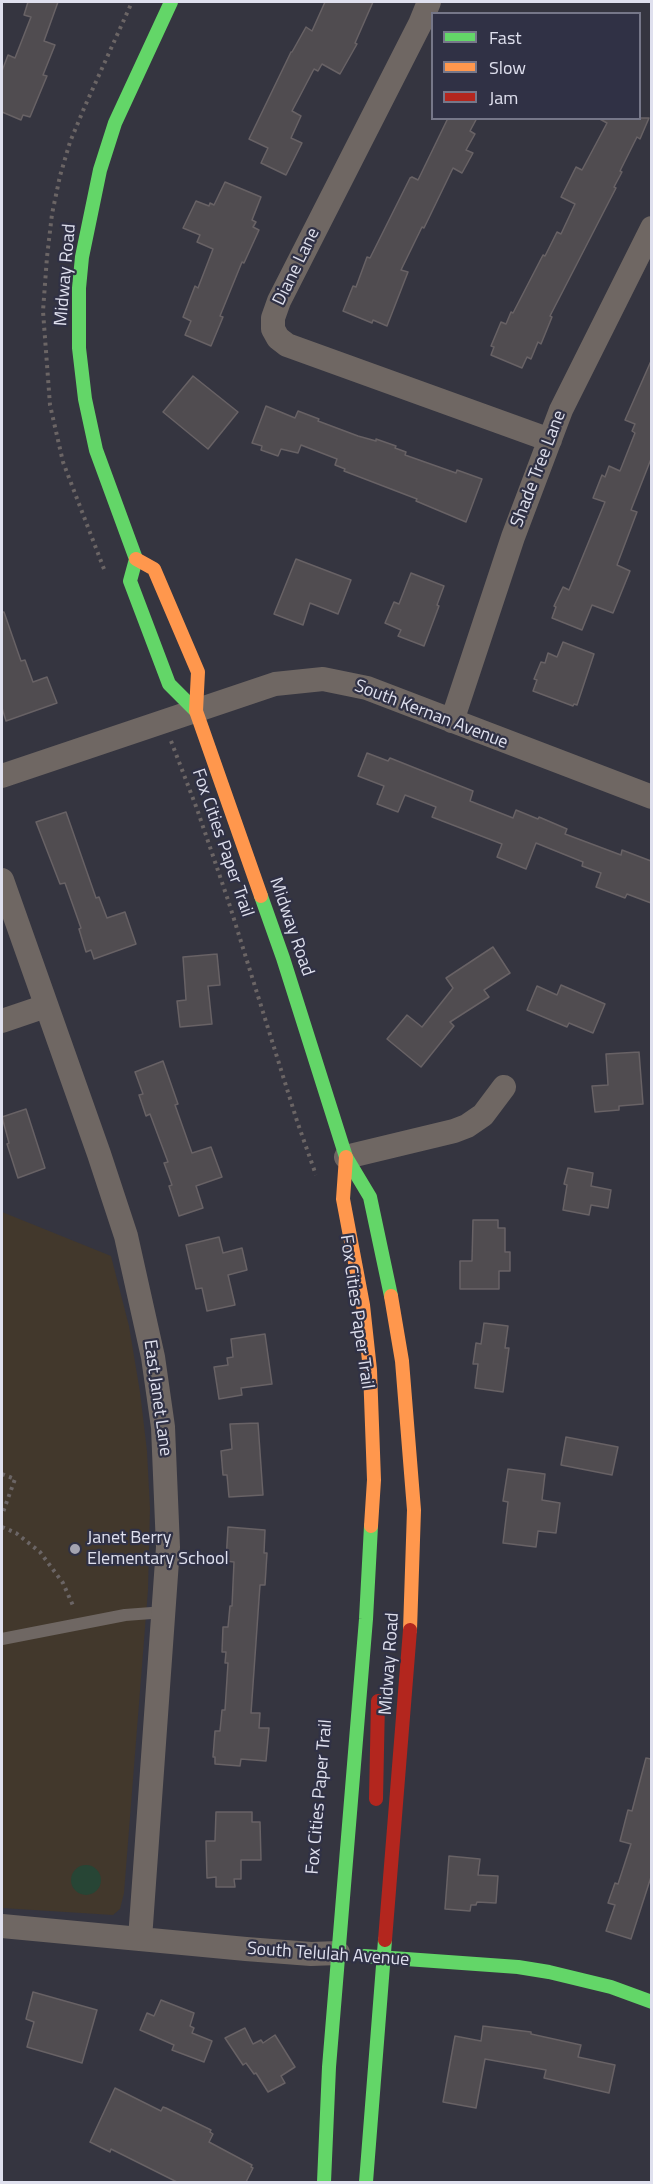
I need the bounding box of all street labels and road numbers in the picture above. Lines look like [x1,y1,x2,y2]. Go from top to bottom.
street label: Midway Road [51,223,81,327]
street label: Diane Lane [269,225,325,309]
street label: Shade Tree Lane [507,407,571,531]
street label: South Kernan Avenue [351,676,511,754]
street label: Fox Cities Paper Trail [186,766,258,920]
street label: Midway Road [264,875,318,979]
street label: Fox Cities Paper Trail [334,1233,378,1391]
street label: East Janet Lane [138,1338,176,1458]
street label: Midway Road [376,1612,404,1716]
street label: Fox Cities Paper Trail [302,1719,338,1875]
street label: South Telulah Avenue [246,1939,410,1971]

